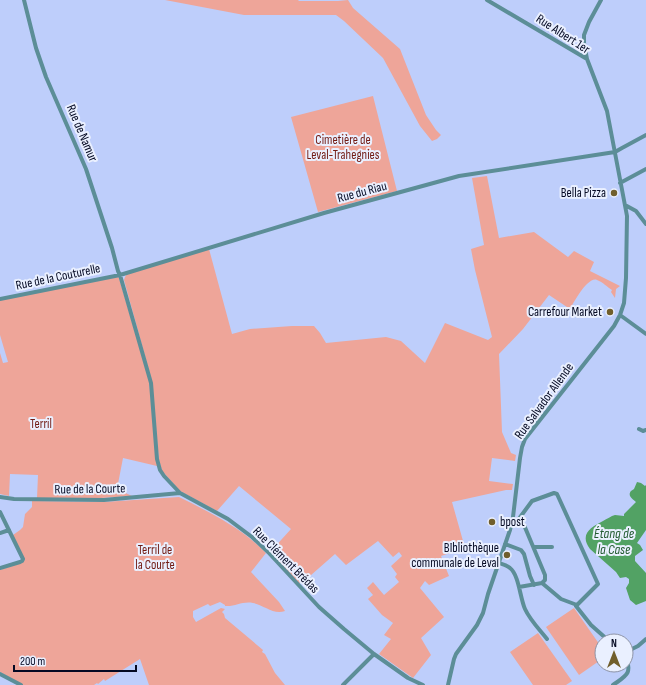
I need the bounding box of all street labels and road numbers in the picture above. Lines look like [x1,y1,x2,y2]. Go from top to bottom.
street label: Rue Albert 1er [533,11,593,57]
street label: Rue de Namur [63,102,101,164]
street label: Rue du Riau [336,178,388,206]
street label: Rue de la Couturelle [14,260,102,294]
street label: Rue Salvador Allende [511,360,577,442]
street label: Rue de la Courte [54,480,126,498]
street label: Rue Clément Brédas [249,523,323,597]

